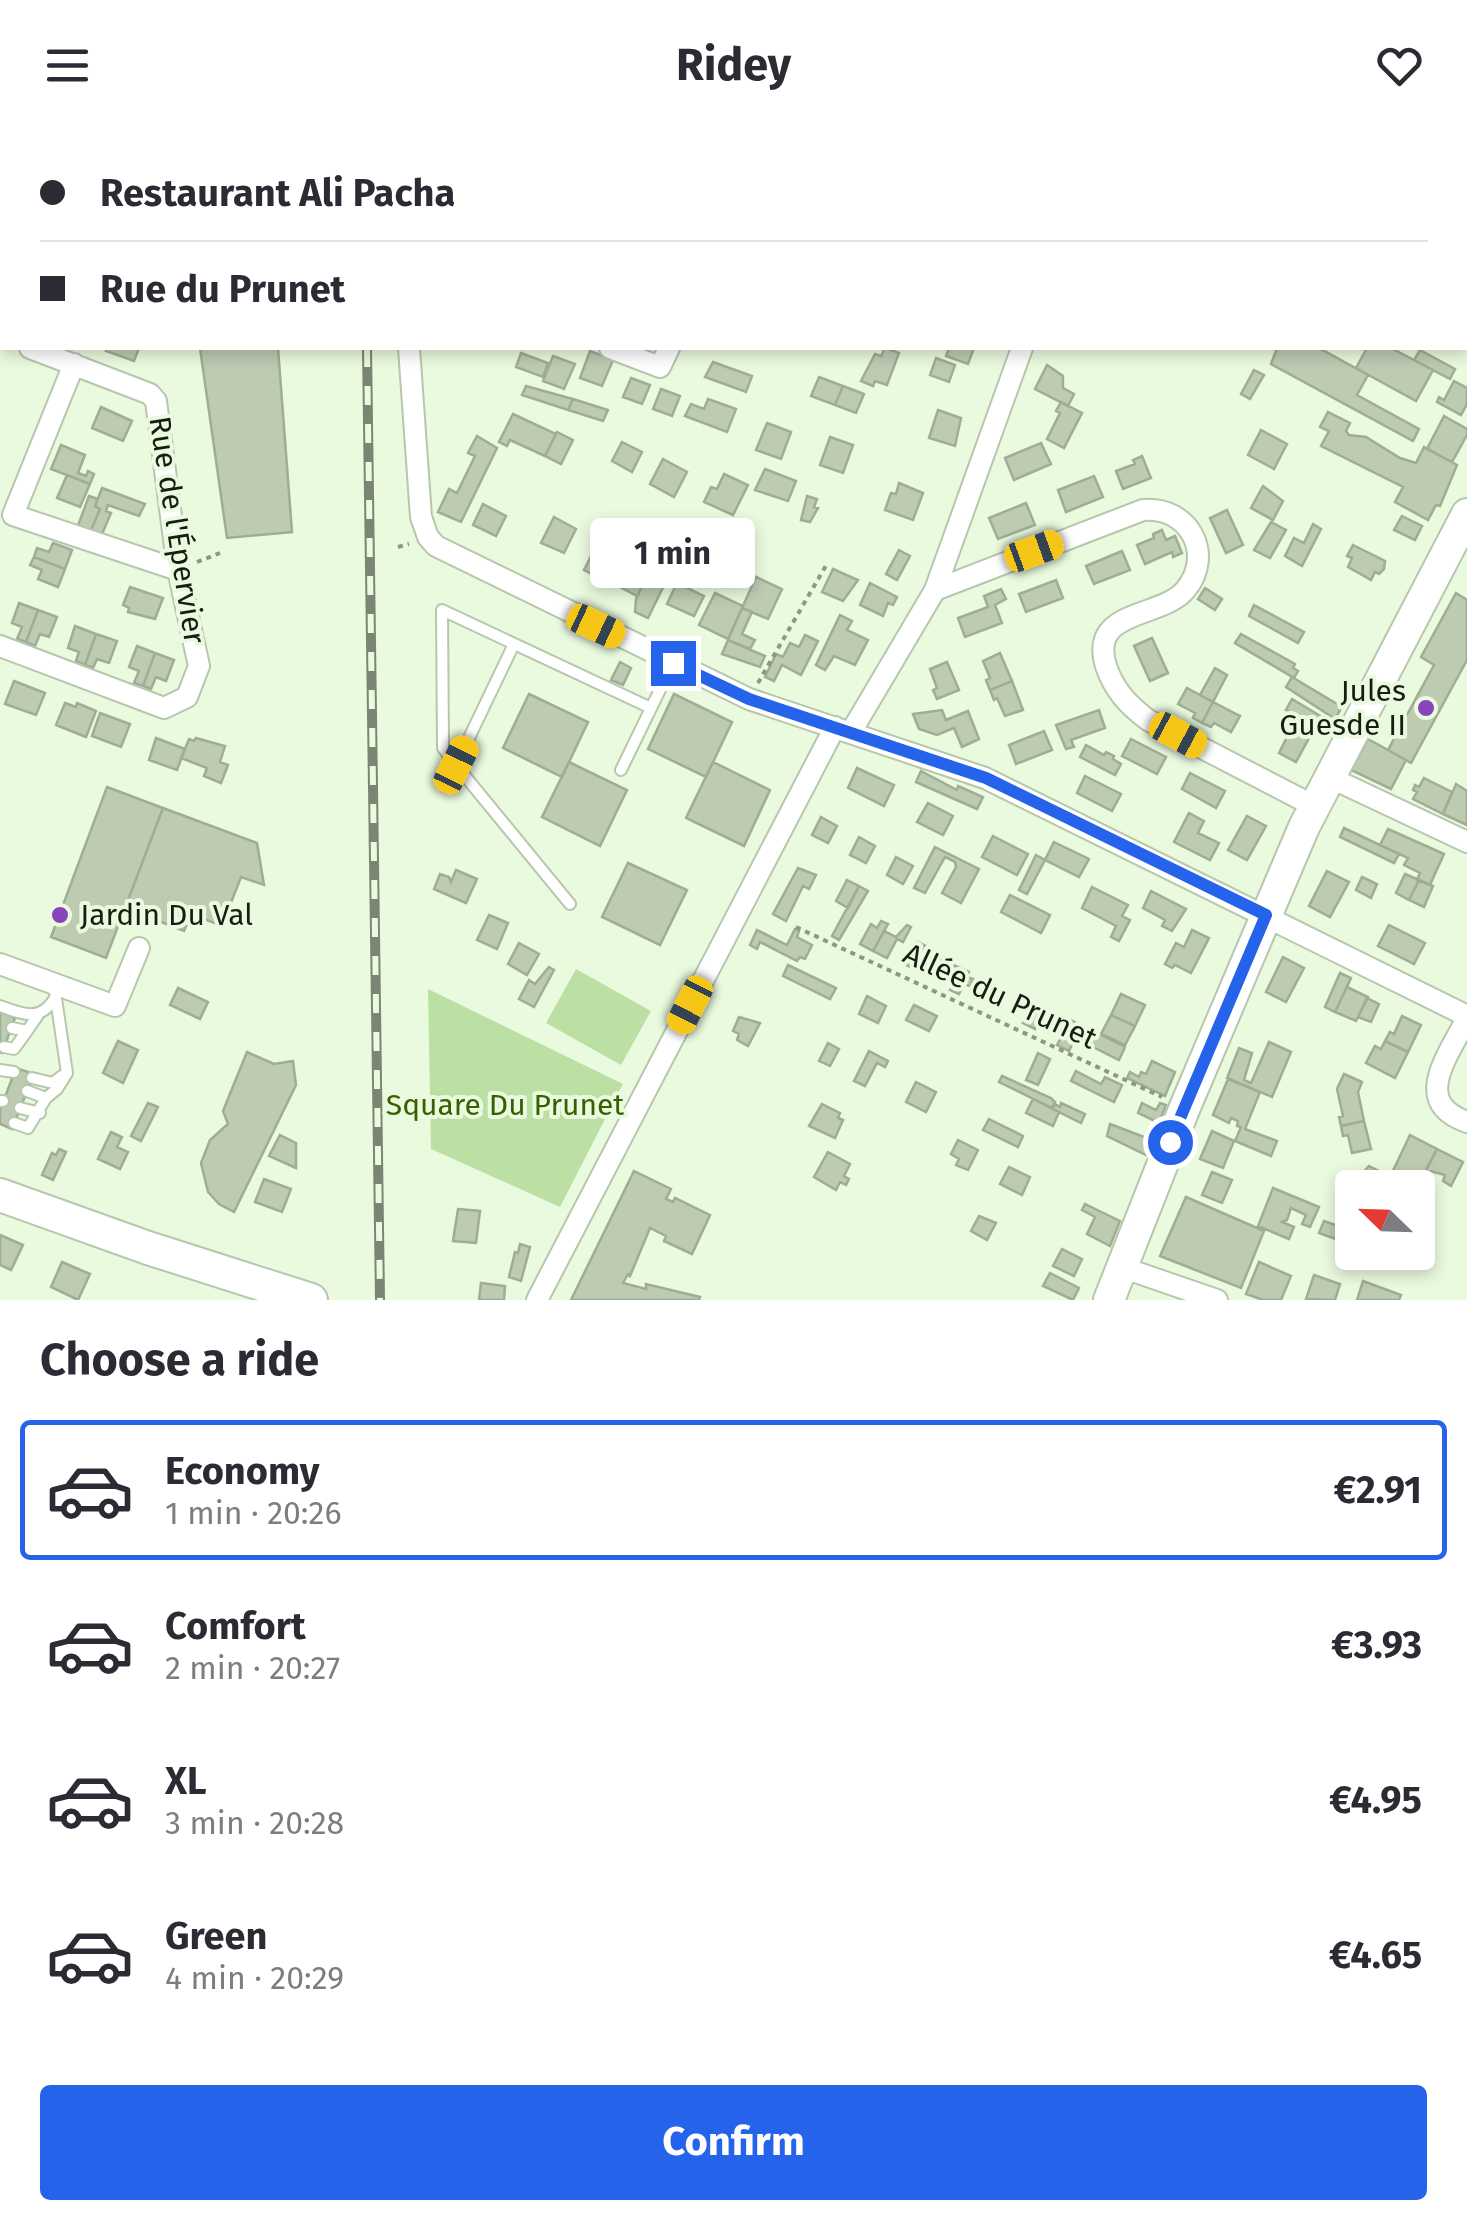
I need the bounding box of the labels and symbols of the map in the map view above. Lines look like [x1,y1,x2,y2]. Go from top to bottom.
street label: Rue de l'Épervier [141,414,213,647]
callout: 1 min [590,518,756,588]
car [1001,527,1067,575]
car [562,600,630,652]
route end [651,641,696,686]
place label: Jules Guesde II [1279,673,1406,743]
marker: Jules Guesde II [1415,697,1437,719]
car [1144,708,1212,762]
car [429,731,483,799]
place label: Jardin Du Val [80,897,253,933]
marker: Jardin Du Val [49,904,71,926]
street label: Allée du Prunet [898,935,1103,1057]
car [663,971,717,1039]
park label: Square Du Prunet [386,1087,624,1123]
route start [1148,1120,1193,1165]
north arrow [1335,1170,1435,1270]

